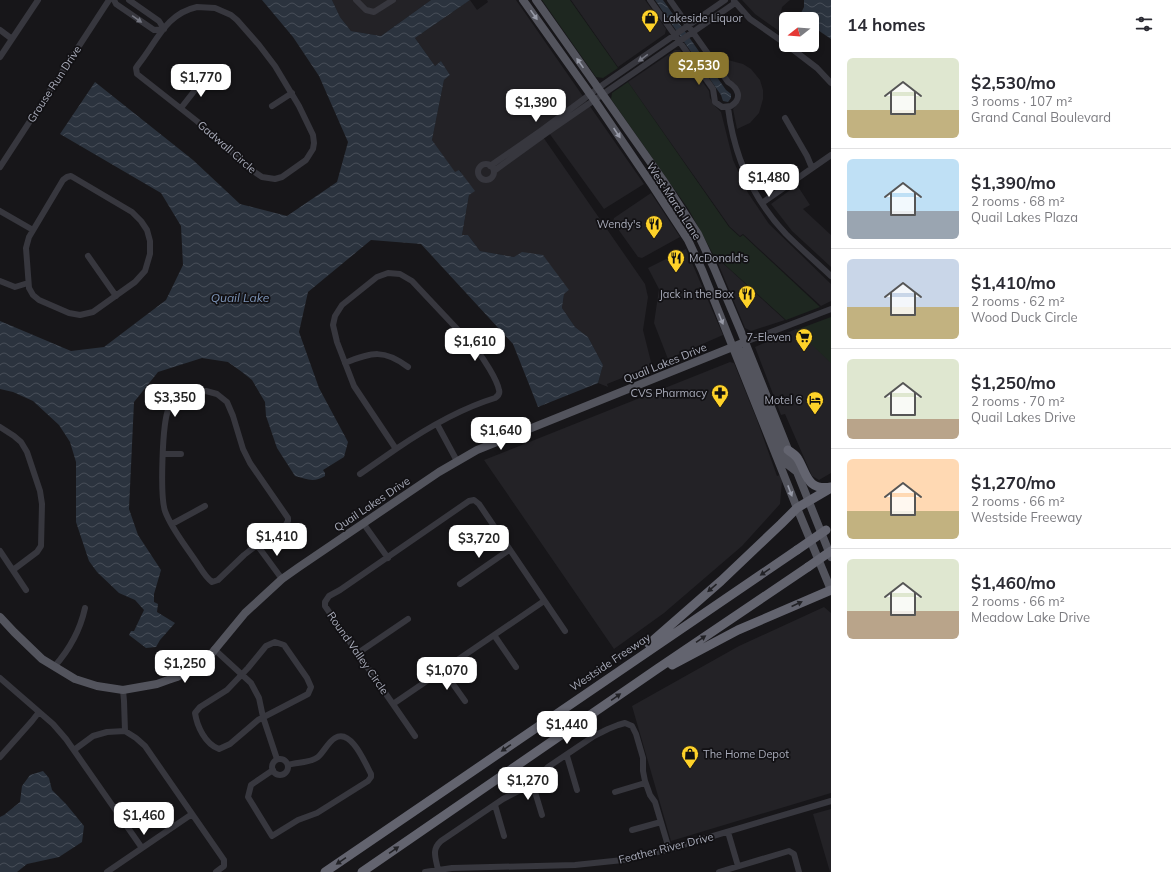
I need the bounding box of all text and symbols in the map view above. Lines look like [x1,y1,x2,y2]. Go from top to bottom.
shop icon: Lakeside Liquor [640,8,660,33]
one-way arrow [530,9,538,20]
place label: Lakeside Liquor [663,11,742,25]
north arrow [779,12,819,52]
map controls [779,12,819,52]
icon: filters [1133,13,1155,35]
text: 14 homes [847,14,926,35]
one-way arrow [132,15,143,23]
street label: Grouse Run Drive [24,43,84,125]
pin: $2,530 [666,52,732,86]
one-way arrow [637,54,648,62]
text: $2,530 [678,57,720,73]
one-way arrow [576,58,584,68]
pin: $1,770 [168,64,234,98]
text: $1,770 [180,69,222,85]
text: $2,530/mo [971,72,1056,93]
icon: home [879,74,927,122]
pin: $1,390 [503,89,569,123]
text: 3 rooms · 107 m² [971,93,1072,109]
text: $1,390 [515,94,557,110]
text: Grand Canal Boulevard [971,109,1111,125]
street label: Gadwall Circle [195,118,259,176]
one-way arrow [613,127,620,139]
street label: West March Lane [644,160,704,242]
pin: $1,480 [736,164,802,198]
text: $1,480 [748,169,790,185]
text: $1,390/mo [971,172,1056,193]
icon: home [879,175,927,223]
text: 2 rooms · 68 m² [971,193,1065,209]
text: Quail Lakes Plaza [971,209,1078,225]
restaurant icon: Wendy's [644,214,664,239]
place label: Wendy's [597,217,641,231]
restaurant icon: McDonald's [666,248,686,273]
place label: McDonald's [689,251,749,265]
text: $1,410/mo [971,272,1056,293]
icon: home [879,275,927,323]
restaurant icon: Jack in the Box [737,284,757,309]
place label: Jack in the Box [659,287,734,301]
water label: Quail Lake [211,290,270,305]
text: 2 rooms · 62 m² [971,293,1065,309]
text: Wood Duck Circle [971,309,1078,325]
one-way arrow [719,313,725,325]
supermarket icon: 7-Eleven [794,327,814,352]
pin: $1,610 [442,328,508,362]
place label: 7-Eleven [747,330,791,344]
text: $1,610 [454,333,496,349]
street label: Quail Lakes Drive [621,340,709,386]
text: $1,250/mo [971,372,1056,393]
icon: home [879,375,927,423]
pharmacy icon: CVS Pharmacy [710,383,730,408]
pin: $3,350 [142,384,208,418]
place label: CVS Pharmacy [631,386,707,400]
text: $3,350 [154,389,196,405]
hotel icon: Motel 6 [805,390,825,415]
place label: Motel 6 [764,393,802,407]
text: 2 rooms · 70 m² [971,393,1065,409]
text: Quail Lakes Drive [971,409,1076,425]
pin: $1,640 [468,417,534,451]
text: $1,640 [480,422,522,438]
text: $1,270/mo [971,472,1056,493]
street label: Quail Lakes Drive [331,473,413,535]
icon: home [879,475,927,523]
one-way arrow [788,486,794,498]
text: 2 rooms · 66 m² [971,493,1065,509]
text: Westside Freeway [971,509,1082,525]
pin: $1,410 [244,523,310,557]
pin: $3,720 [446,525,512,559]
text: $1,410 [256,528,298,544]
text: $3,720 [458,530,500,546]
one-way arrow [760,568,770,576]
text: $1,460/mo [971,572,1056,593]
icon: home [879,575,927,623]
one-way arrow [706,584,717,593]
text: 2 rooms · 66 m² [971,593,1065,609]
one-way arrow [792,601,803,607]
street label: Round Valley Circle [324,609,392,697]
text: Meadow Lake Drive [971,609,1090,625]
street label: Westside Freeway [567,630,653,694]
one-way arrow [696,635,706,643]
pin: $1,250 [152,650,218,684]
text: $1,250 [164,655,206,671]
pin: $1,070 [414,657,480,691]
text: $1,070 [426,662,468,678]
one-way arrow [611,693,621,701]
pin: $1,440 [534,711,600,745]
text: $1,440 [546,716,588,732]
one-way arrow [501,744,511,752]
shop icon: The Home Depot [680,744,700,769]
place label: The Home Depot [703,747,789,761]
pin: $1,270 [495,767,561,801]
text: $1,270 [507,772,549,788]
pin: $1,460 [111,802,177,836]
text: $1,460 [123,807,165,823]
street label: Feather River Drive [617,829,715,867]
one-way arrow [388,846,399,854]
one-way arrow [336,857,346,865]

